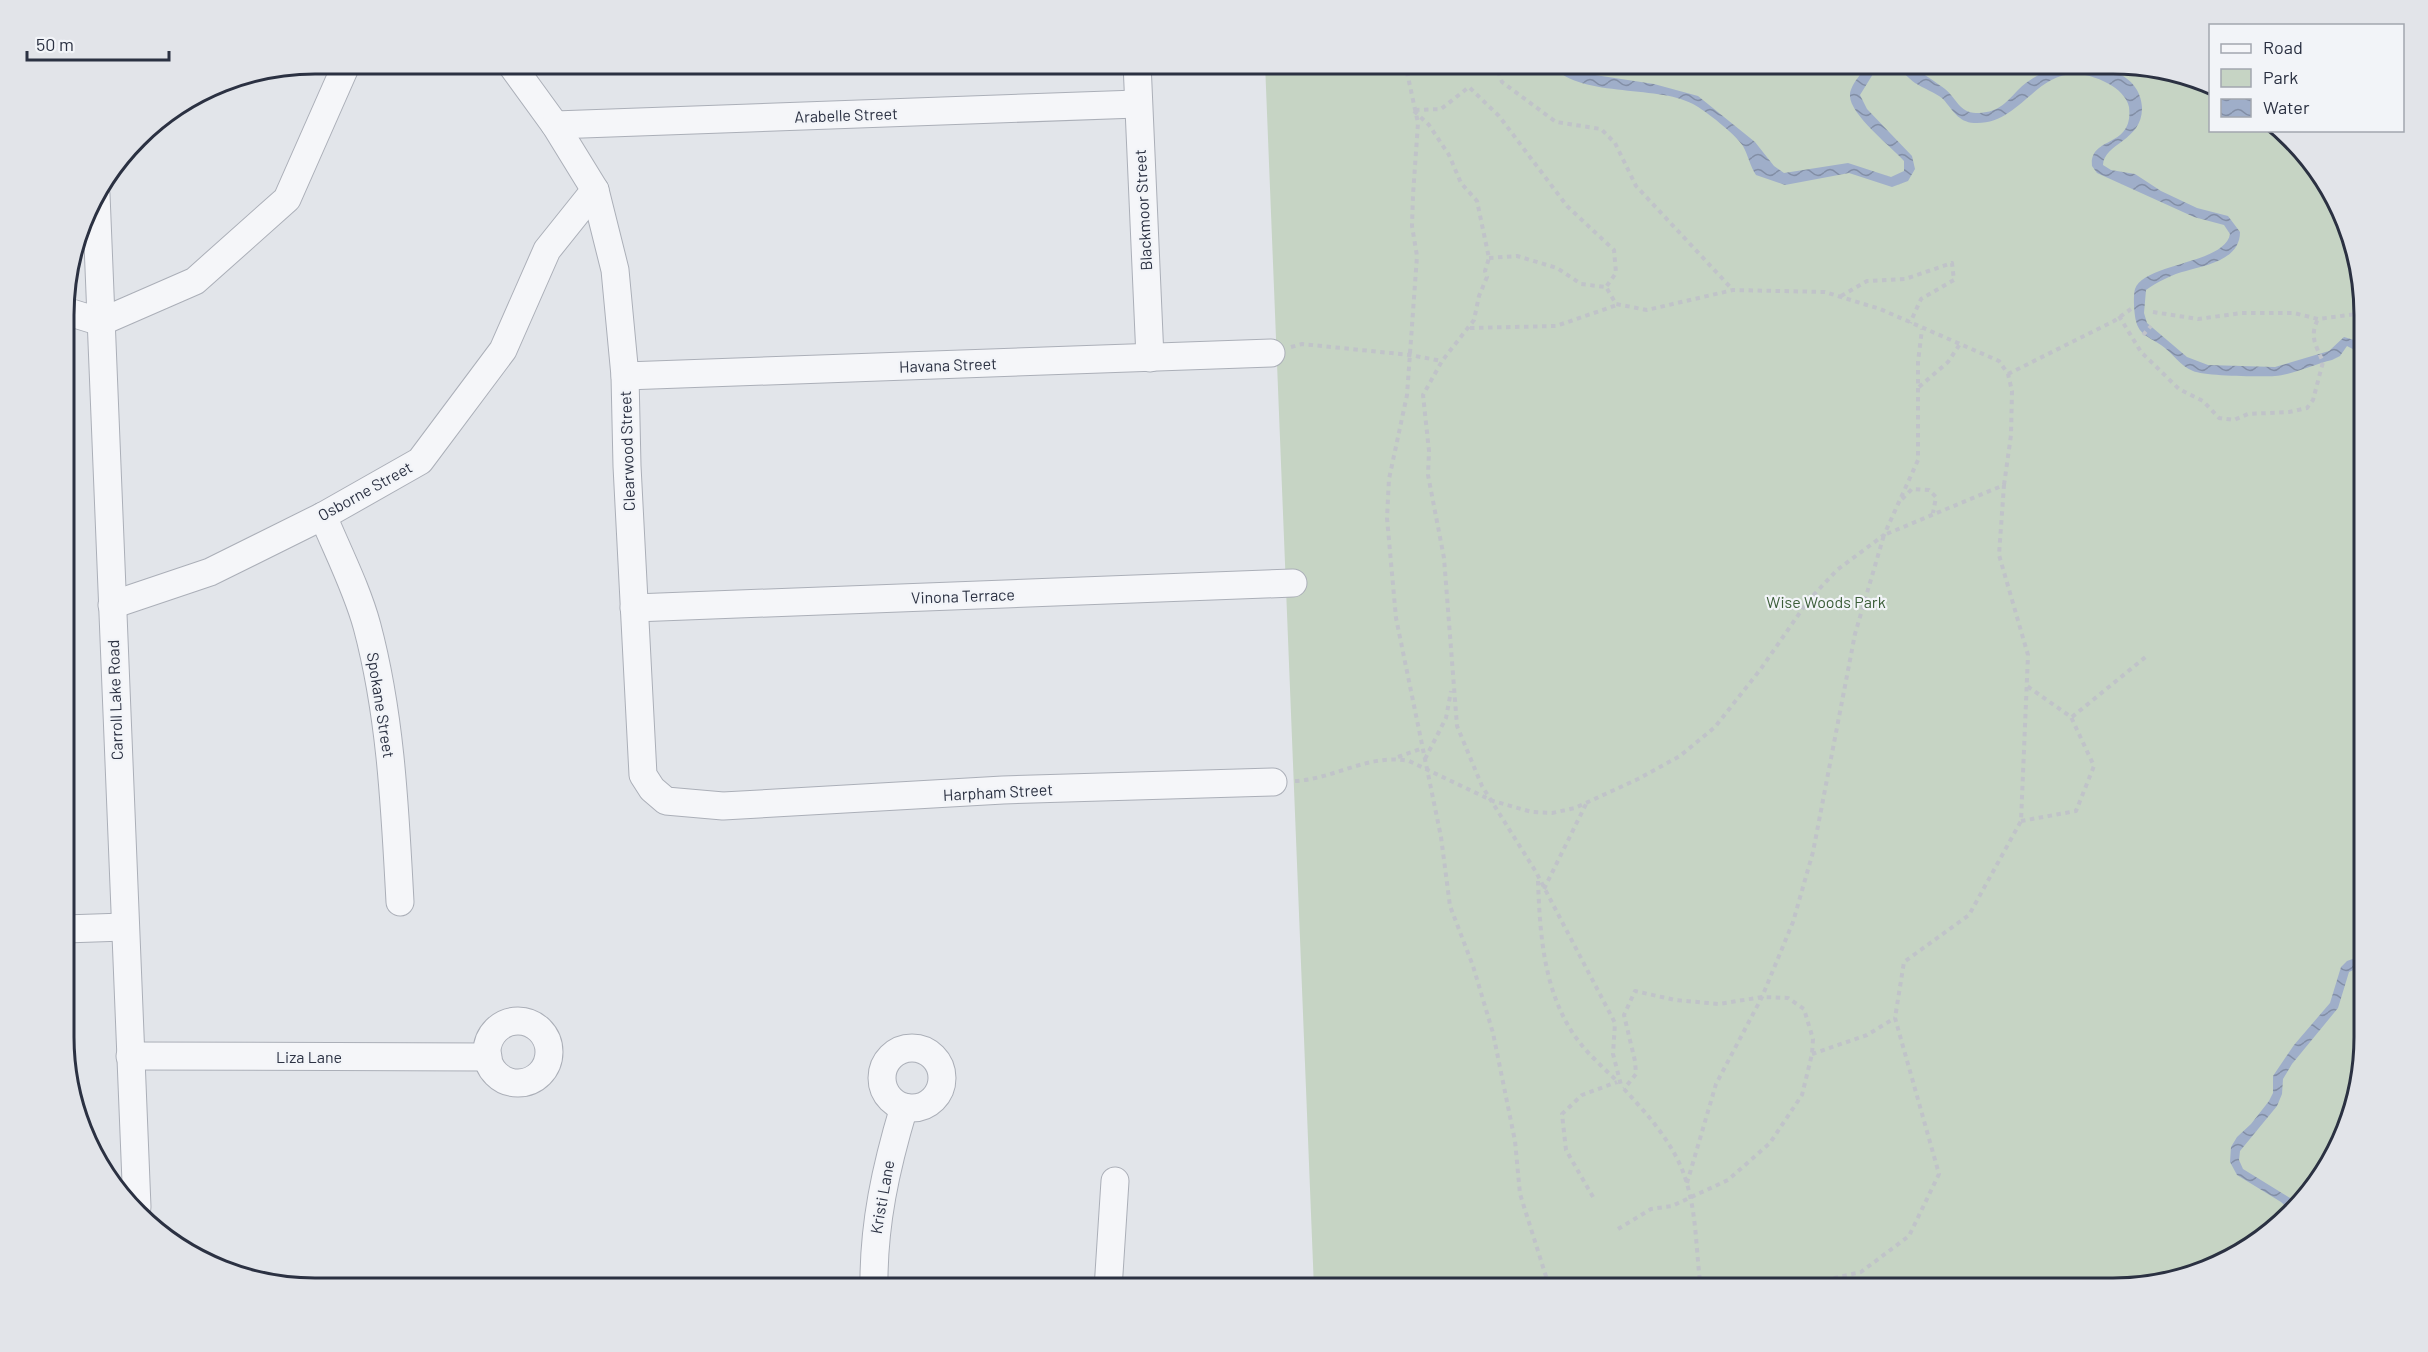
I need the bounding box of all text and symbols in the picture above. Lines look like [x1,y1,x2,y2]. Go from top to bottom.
scale bar [27,24,170,62]
legend [2209,24,2404,132]
text: 50 m [36,33,74,55]
text: Road [2263,36,2303,58]
text: Park [2263,66,2298,88]
text: Water [2263,96,2310,118]
street label: Arabelle Street [794,103,898,126]
street label: Blackmoor Street [1130,149,1155,271]
street label: Havana Street [899,353,997,376]
street label: Clearwood Street [615,390,638,512]
street label: Osborne Street [314,457,415,524]
street label: Vinona Terrace [911,584,1015,607]
park label: Wise Woods Park [1766,592,1886,611]
street label: Carroll Lake Road [103,639,126,761]
street label: Spokane Street [364,651,399,759]
street label: Harpham Street [942,779,1053,804]
street label: Liza Lane [276,1047,342,1066]
street label: Kristi Lane [866,1158,897,1235]

